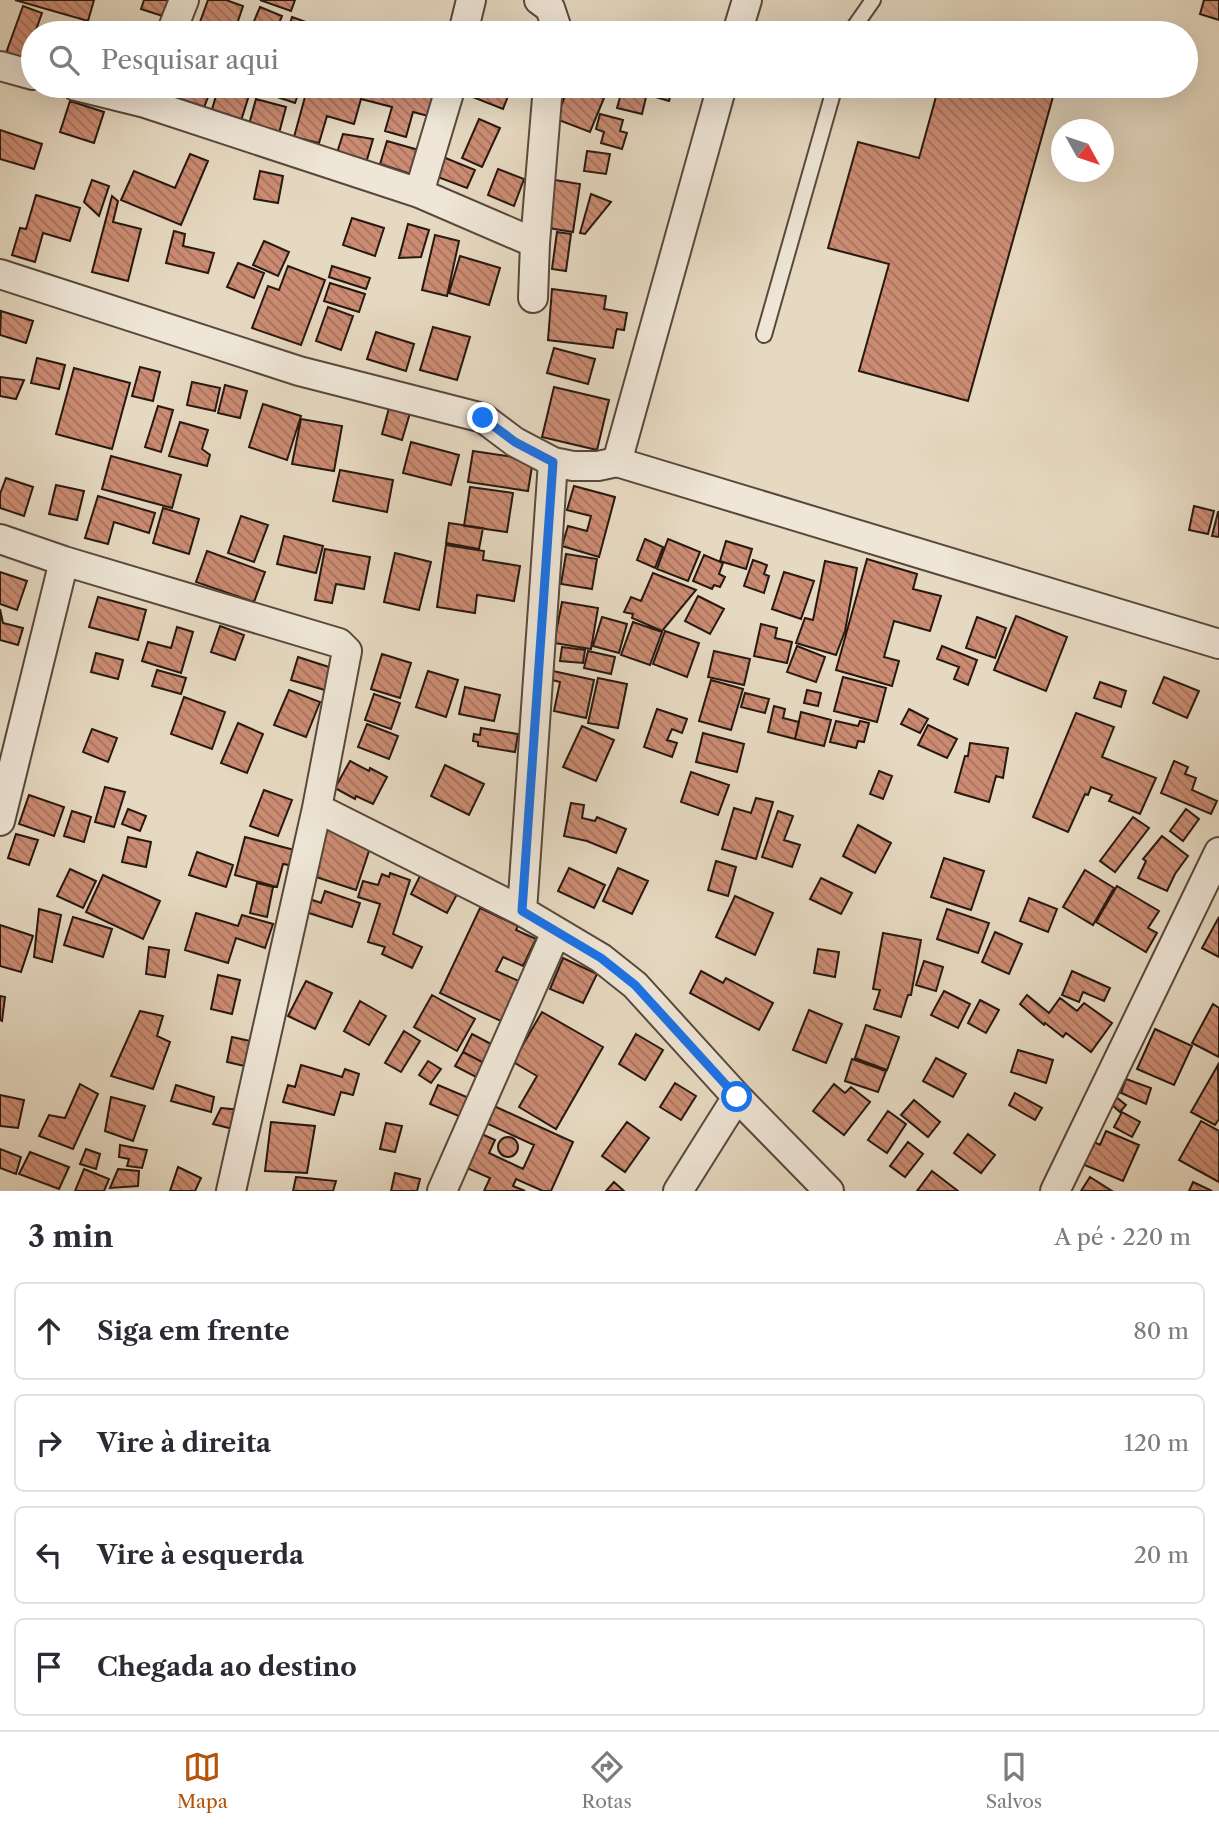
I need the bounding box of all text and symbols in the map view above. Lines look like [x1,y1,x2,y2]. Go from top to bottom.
search box [21,21,1198,98]
icon: search [45,41,83,79]
text: Pesquisar aqui [101,44,279,76]
north arrow [1051,119,1114,182]
route end [467,402,498,433]
route start [721,1081,752,1112]
text: 3 min [28,1218,114,1255]
text: A pé · 220 m [1054,1223,1191,1251]
icon: ahead [30,1312,68,1350]
text: Siga em frente [97,1315,290,1347]
text: 80 m [1133,1317,1189,1345]
icon: right [30,1424,68,1462]
text: Vire à direita [97,1427,271,1459]
text: 120 m [1124,1429,1189,1457]
icon: left [30,1536,68,1574]
text: Vire à esquerda [97,1539,304,1571]
text: 20 m [1134,1541,1189,1569]
icon: arrive [30,1648,68,1686]
text: Chegada ao destino [97,1651,357,1683]
tab: Mapa [177,1748,228,1813]
tab: Rotas [581,1748,632,1813]
tab: Salvos [986,1748,1042,1813]

